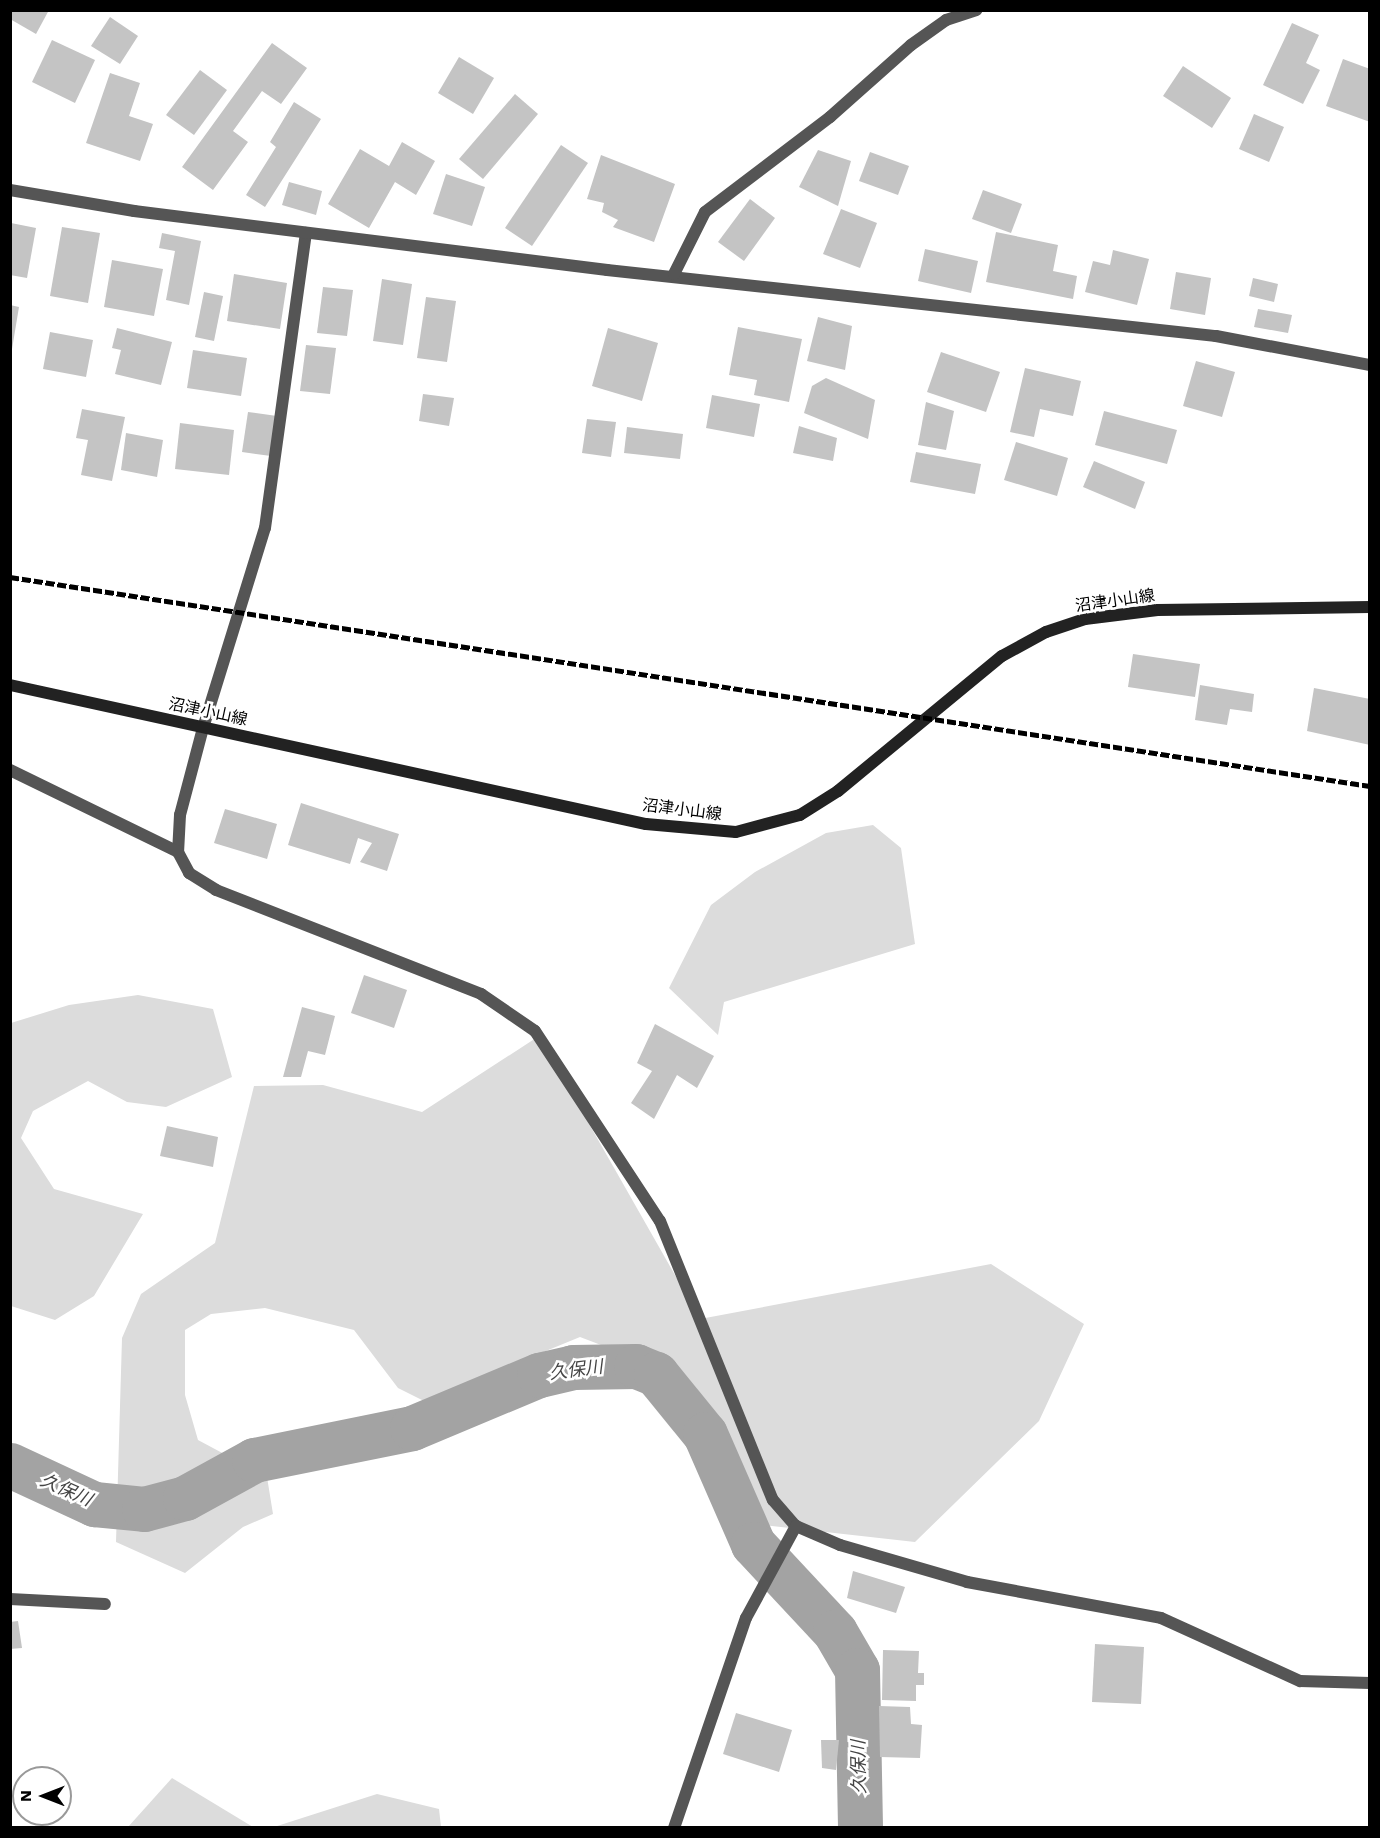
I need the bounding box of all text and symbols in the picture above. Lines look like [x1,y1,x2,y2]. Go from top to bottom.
street label: 沼津小山線 [1074,586,1156,616]
street label: 沼津小山線 [167,694,249,730]
street label: 沼津小山線 [641,796,723,824]
water label: 久保川 [548,1356,604,1384]
water label: 久保川 [37,1469,95,1511]
water label: 久保川 [848,1740,870,1794]
north arrow [12,1766,72,1826]
text: N [16,1790,35,1802]

